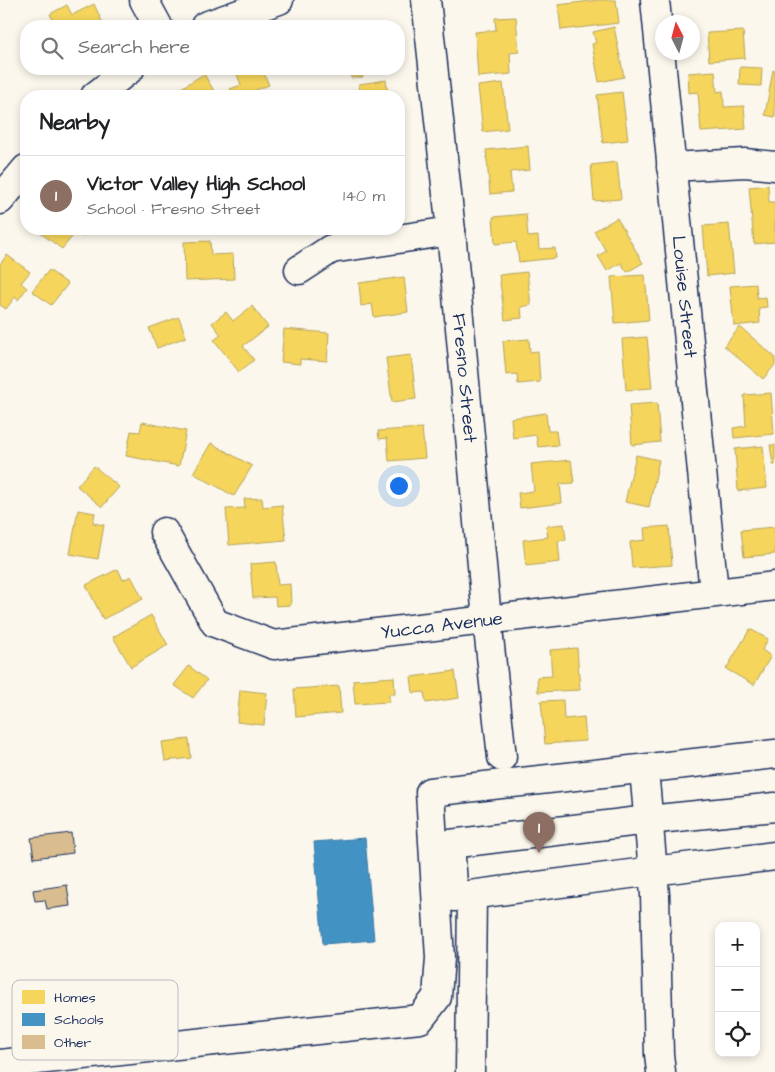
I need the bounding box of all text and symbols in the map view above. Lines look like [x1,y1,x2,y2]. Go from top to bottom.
north arrow [655,15,700,60]
search box [20,20,405,75]
icon: search [38,34,66,62]
text: Search here [78,34,190,61]
text: Nearby [40,108,110,137]
text: Victor Valley High School [87,171,305,198]
text: 1 [55,185,57,207]
text: 140 m [343,185,385,207]
text: School · Fresno Street [87,198,260,220]
street label: Louise Street [665,234,704,359]
street label: Fresno Street [445,312,484,444]
your location [386,473,412,499]
street label: Yucca Avenue [379,605,504,646]
pin: 1 [523,812,555,853]
map controls [715,922,760,1057]
button: + [715,922,760,967]
button: − [715,967,760,1012]
legend [12,980,178,1060]
text: Homes [54,988,96,1008]
text: Schools [54,1010,104,1030]
button: locate [715,1012,760,1057]
text: Other [54,1033,92,1053]

